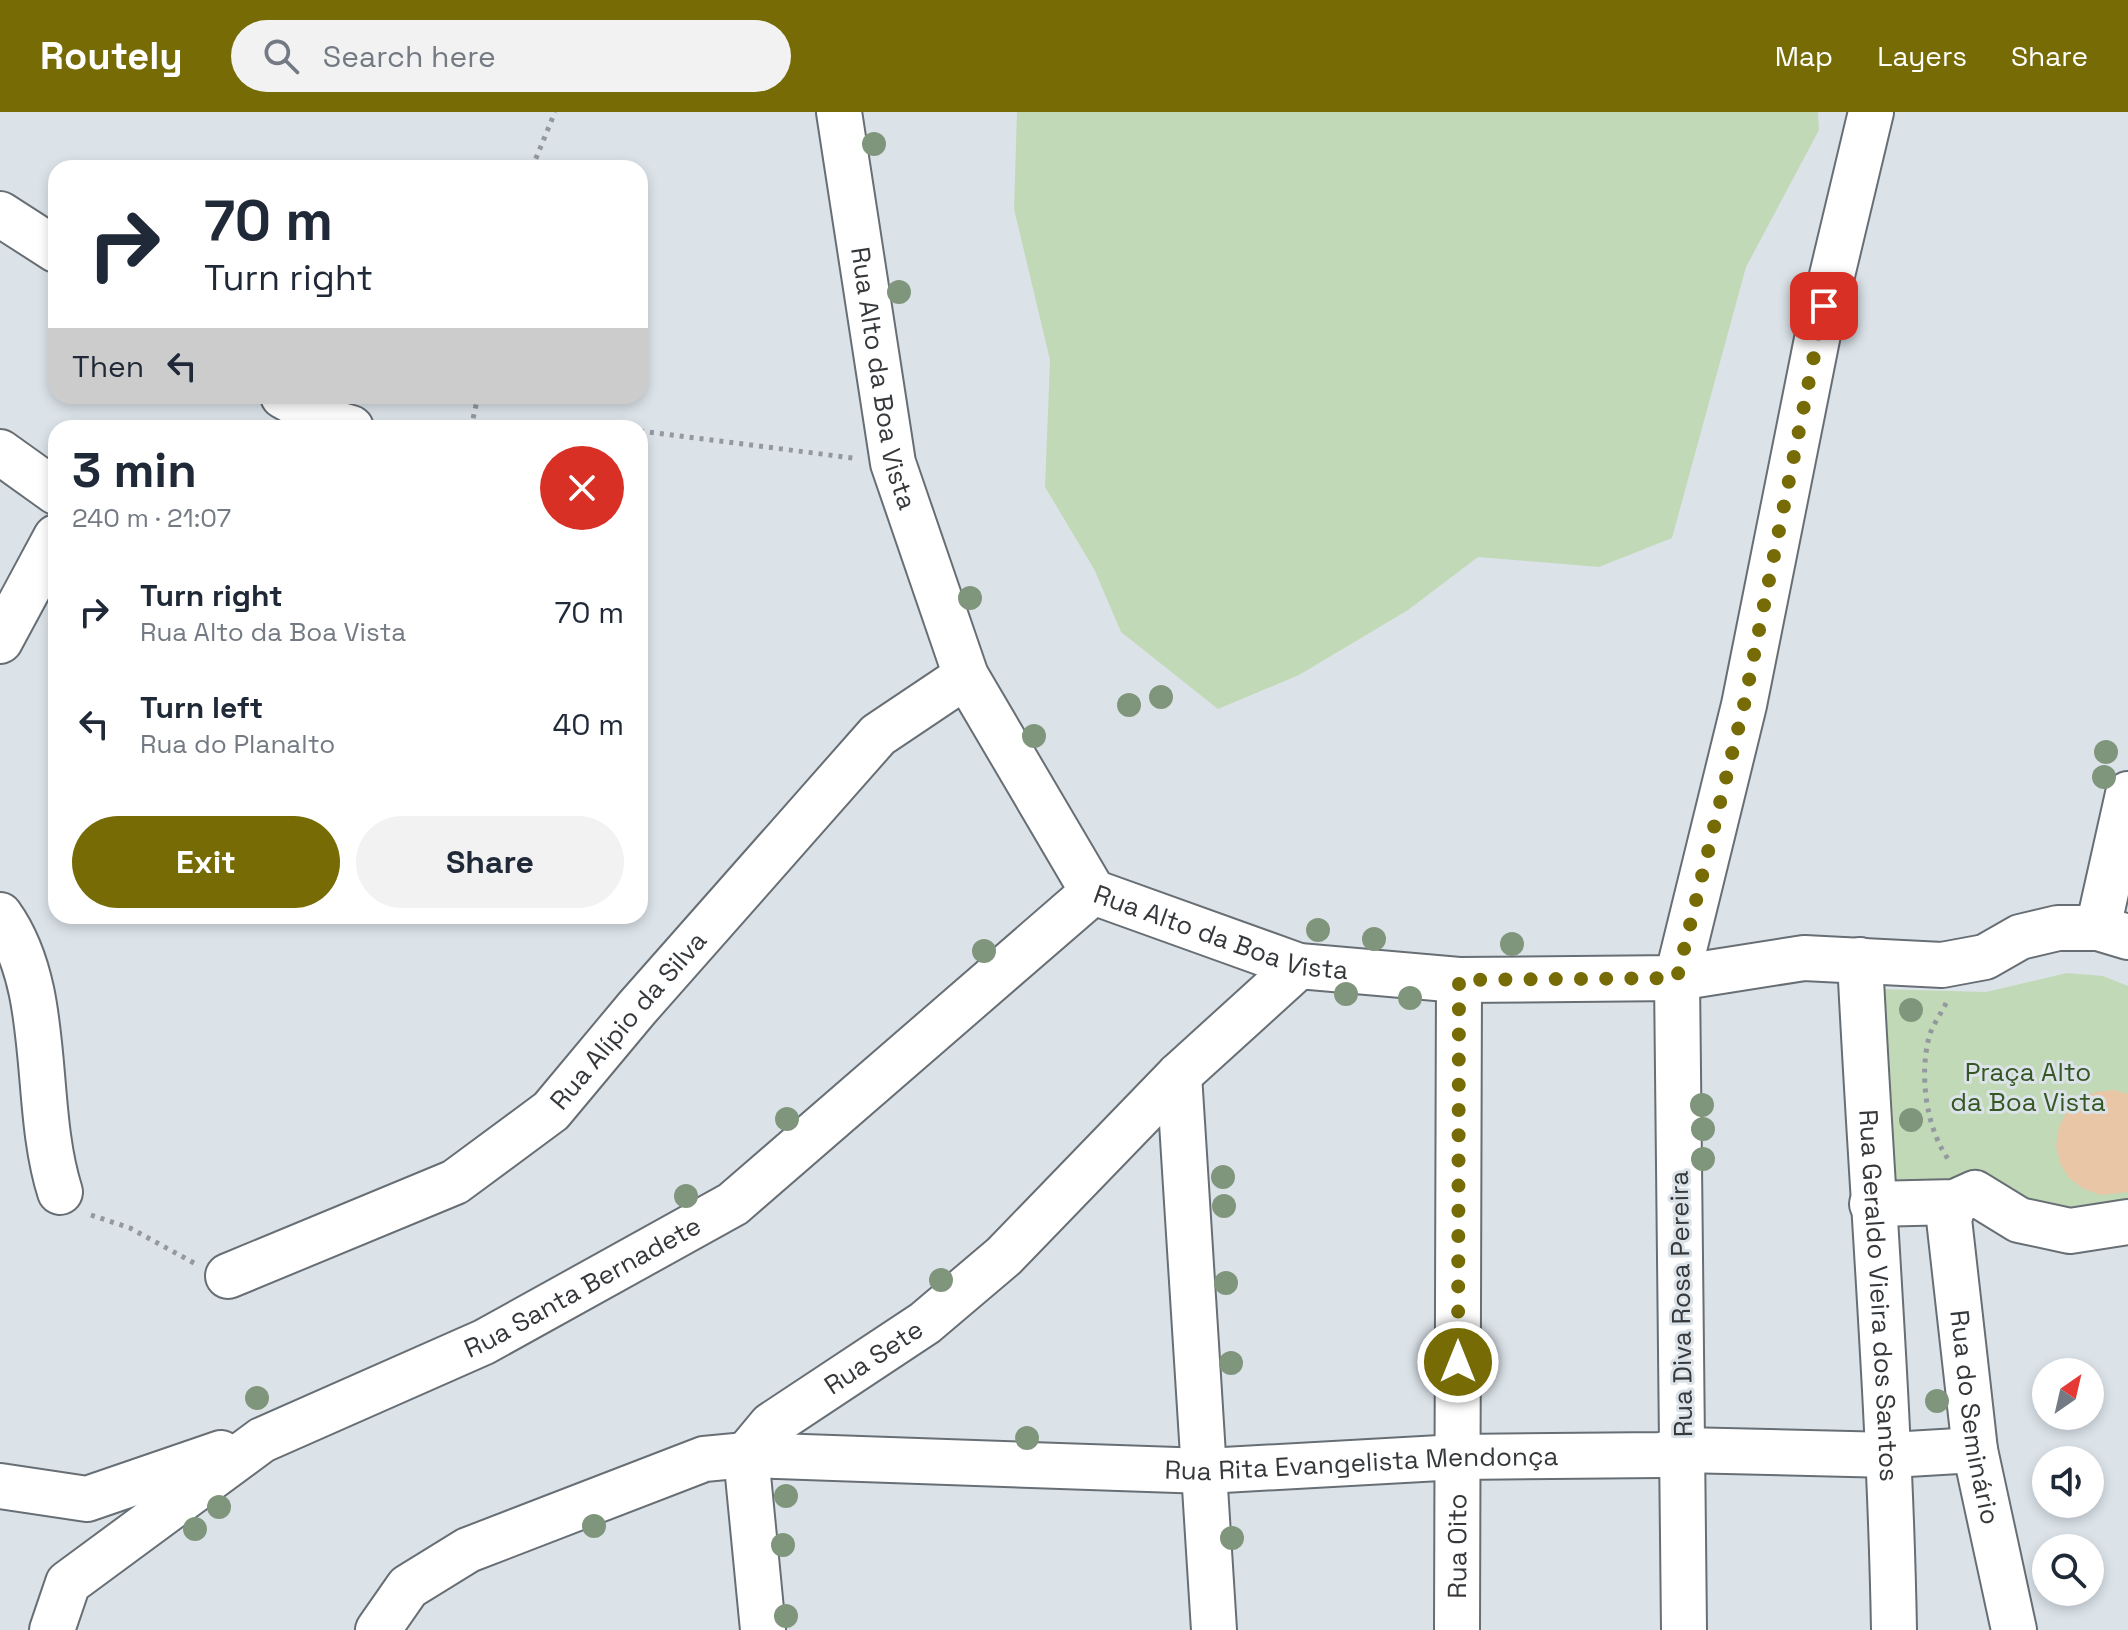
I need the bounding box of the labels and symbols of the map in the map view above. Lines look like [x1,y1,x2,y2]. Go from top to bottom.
street label: Rua Alto da Boa Vista [843,245,925,514]
pin [1790,272,1858,340]
street label: Rua Alto da Boa Vista [1089,877,1350,987]
street label: Rua Alípio da Silva [542,924,714,1117]
park label: Praça Alto da Boa Vista [1950,1055,2106,1119]
street label: Rua Geraldo Vieira dos Santos [1851,1108,1906,1482]
street label: Rua Diva Rosa Pereira [1662,1170,1700,1438]
street label: Rua Santa Bernadete [459,1208,707,1366]
street label: Rua do Seminário [1942,1308,2008,1528]
street label: Rua Sete [818,1312,929,1402]
position arrow [1416,1320,1500,1404]
north arrow [2032,1358,2104,1430]
street label: Rua Rita Evangelista Mendonça [1164,1439,1559,1488]
street label: Rua Oito [1440,1493,1474,1599]

